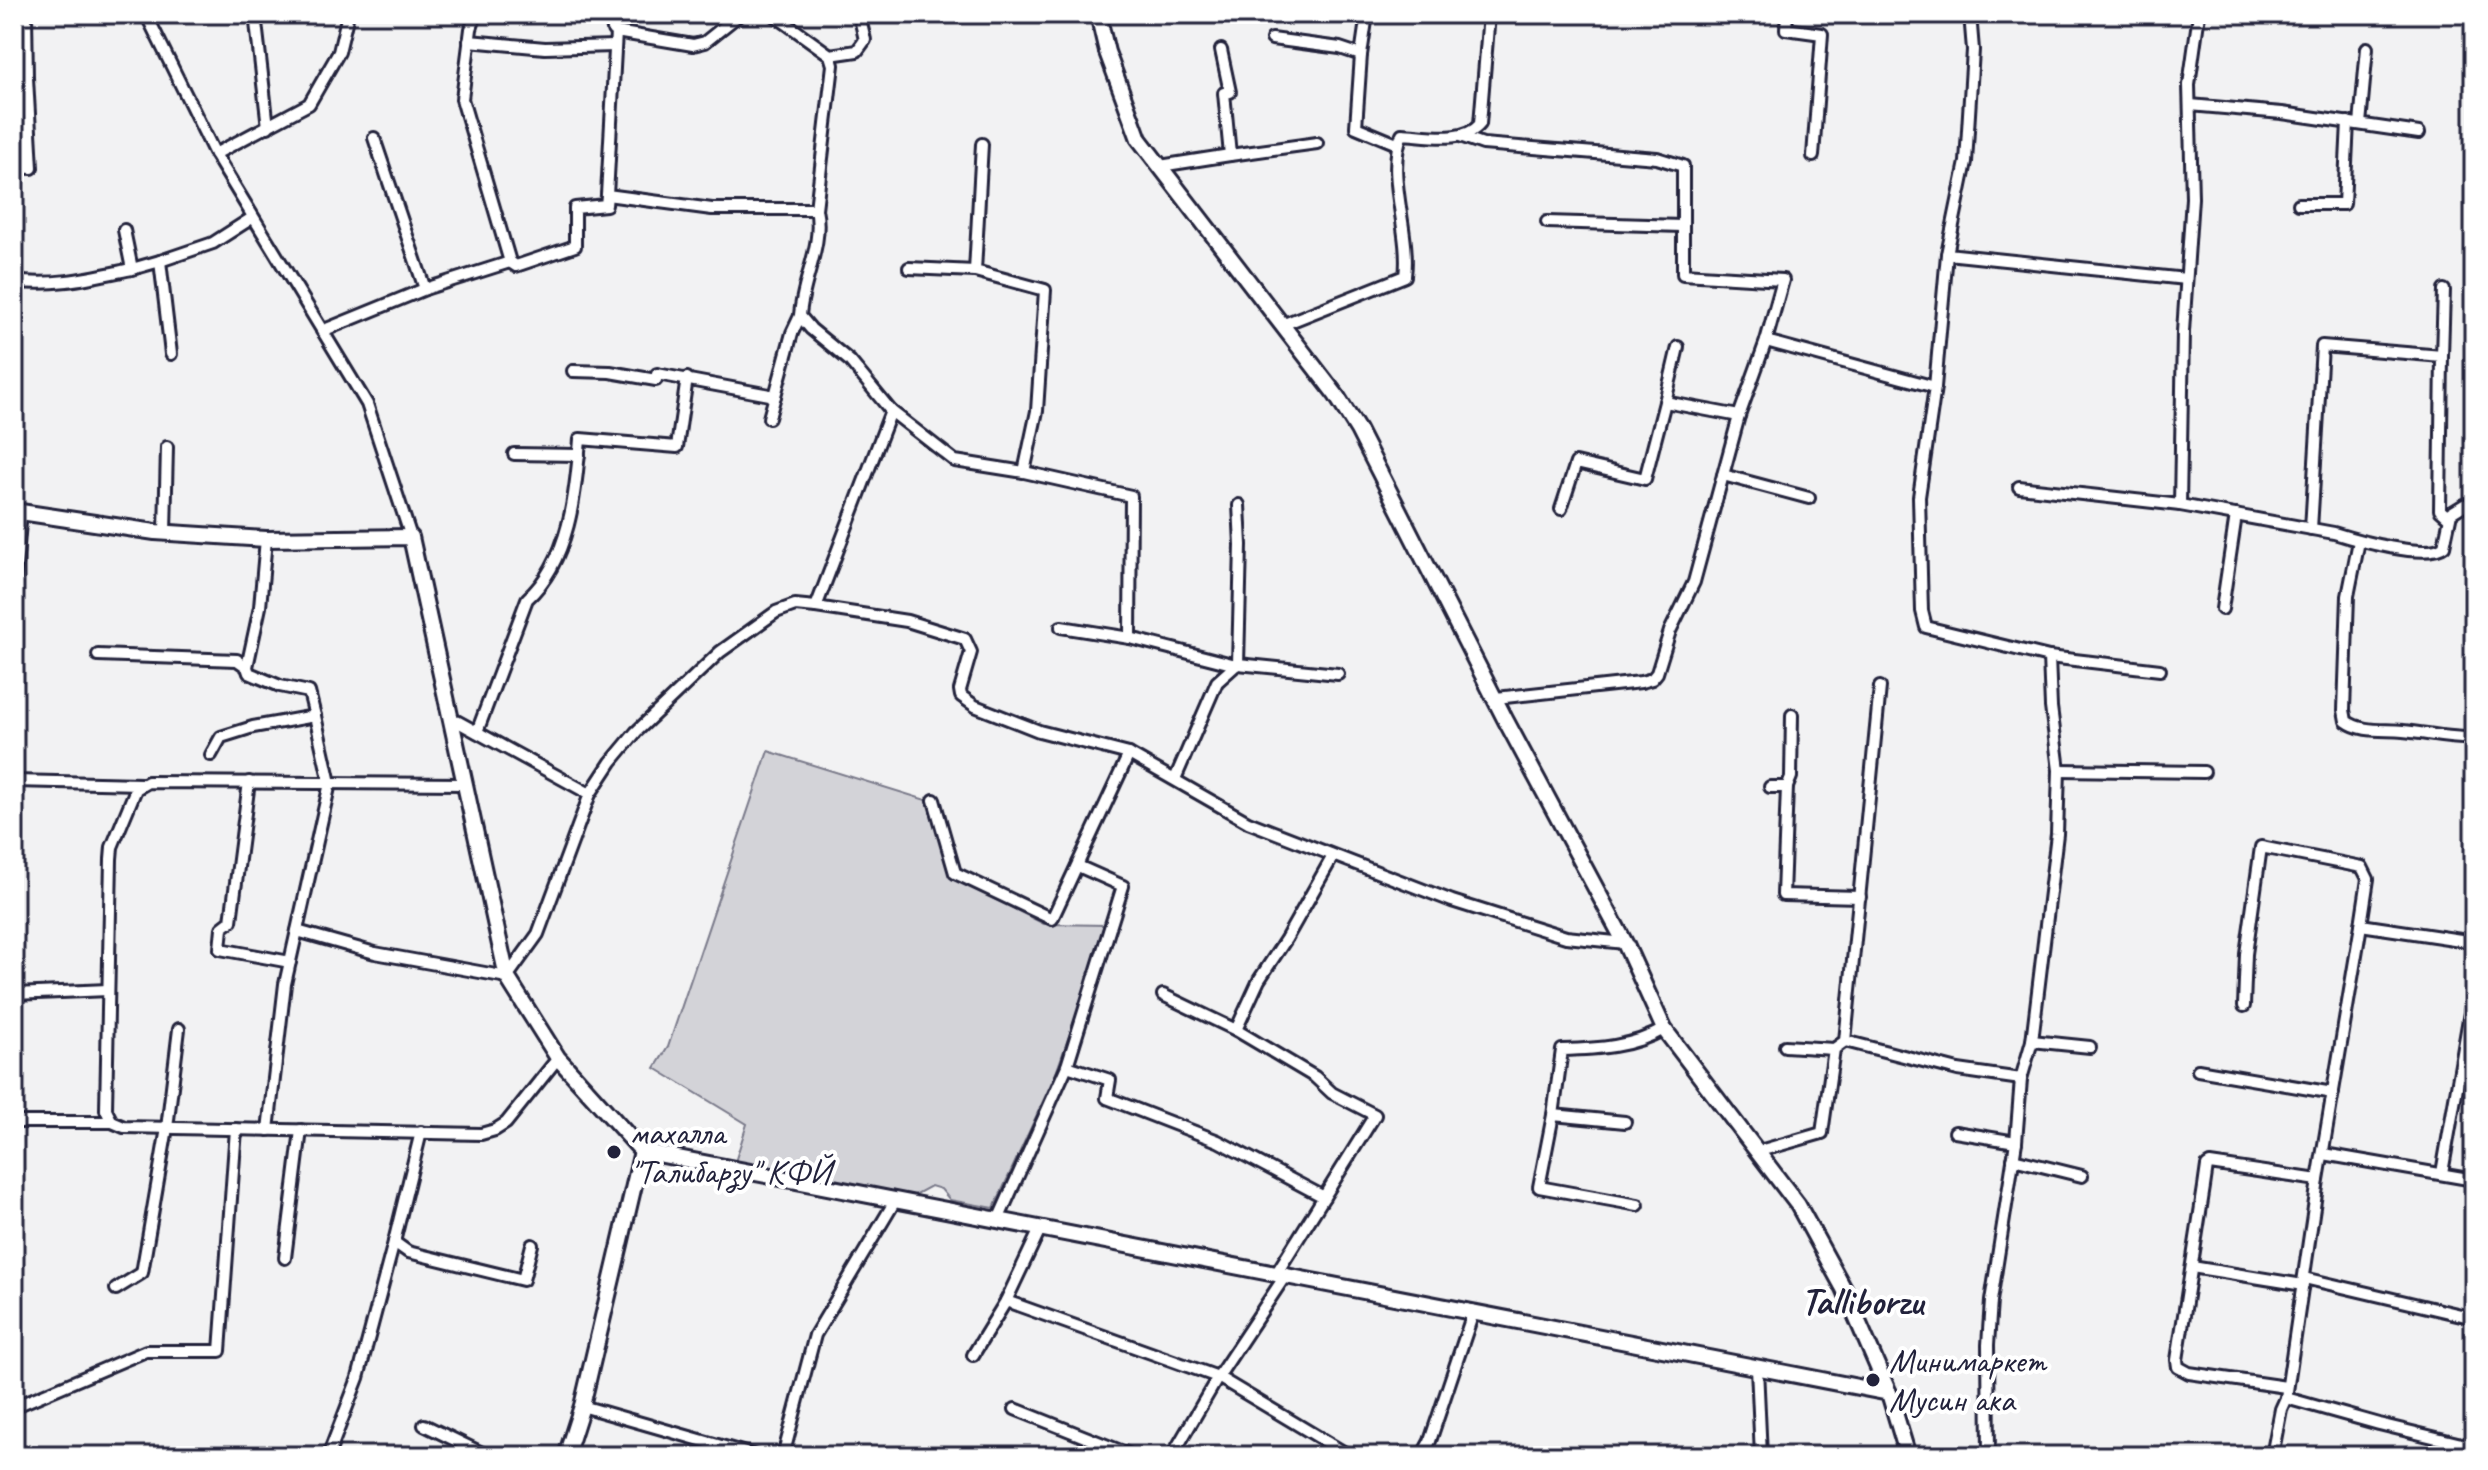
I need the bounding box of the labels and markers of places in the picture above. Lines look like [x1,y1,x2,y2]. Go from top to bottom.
place label: махалла "Талибарзу" КФЙ [630,1111,836,1193]
marker: махалла "Талибарзу" КФЙ [605,1143,623,1161]
place label: Минимаркет Мусин ака [1889,1339,2048,1421]
marker: Минимаркет Мусин ака [1864,1371,1882,1389]

